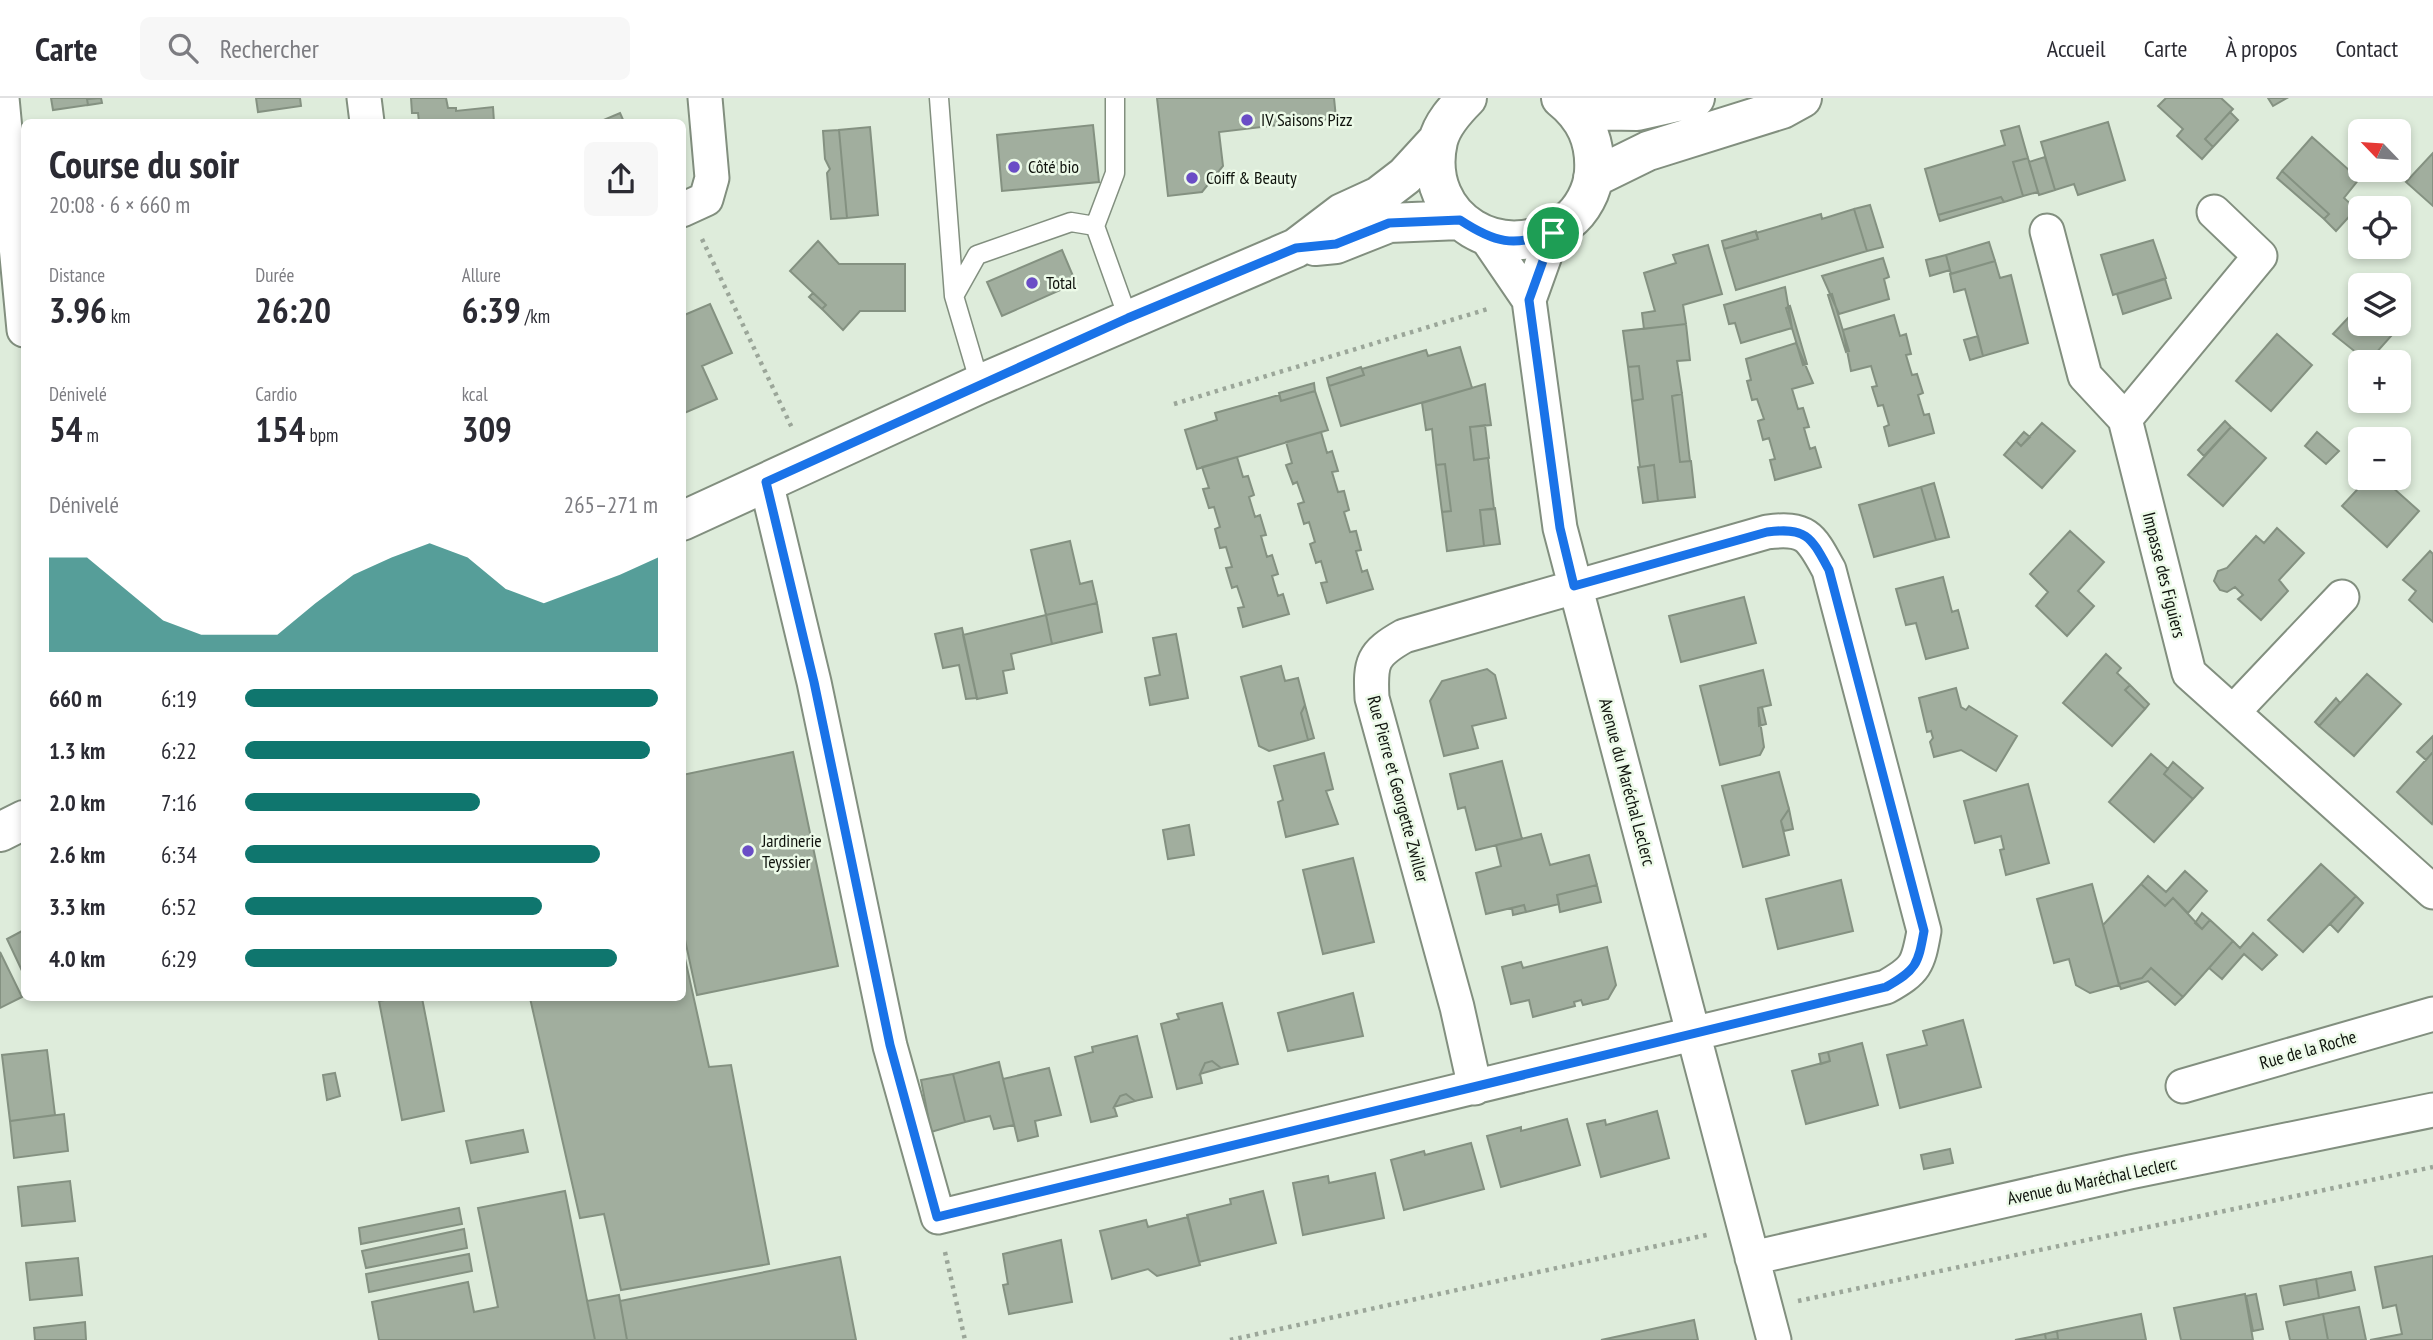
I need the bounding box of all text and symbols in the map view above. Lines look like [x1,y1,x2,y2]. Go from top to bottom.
search box [140,17,630,80]
text: Carte [35,27,98,70]
icon: search [164,29,202,67]
text: Rechercher [220,32,319,65]
text: Accueil [2047,33,2106,64]
text: Carte [2144,33,2187,64]
text: À propos [2225,33,2297,64]
text: Contact [2335,33,2398,64]
place label: IV Saisons Pizz [1261,108,1352,131]
marker: IV Saisons Pizz [1239,112,1255,128]
north arrow [2348,119,2412,182]
map controls [2348,119,2411,490]
text: Course du soir [49,139,239,188]
button: share [584,142,658,216]
place label: Côté bio [1028,155,1079,178]
marker: Côté bio [1006,159,1022,175]
place label: Coiff & Beauty [1206,166,1297,189]
marker: Coiff & Beauty [1184,170,1200,186]
text: 20:08 · 6 × 660 m [49,190,190,219]
button: locate [2348,196,2411,259]
pin [1523,203,1583,263]
icon: arrive [1534,214,1572,252]
text: Distance [49,263,105,287]
text: Durée [255,263,294,287]
text: Allure [462,263,501,287]
place label: Total [1046,271,1077,294]
button: layers [2348,273,2411,336]
marker: Total [1024,275,1040,291]
text: 3.96 [49,287,107,333]
text: 26:20 [255,287,331,333]
text: 6:39 [462,287,521,333]
text: km [107,304,130,328]
text: /km [521,304,550,328]
button: + [2348,350,2411,413]
text: Dénivelé [49,382,107,406]
text: Cardio [255,382,297,406]
text: kcal [462,382,488,406]
text: 54 [49,406,82,452]
text: 154 [255,406,306,452]
text: 309 [462,406,512,452]
text: m [82,423,99,447]
text: bpm [306,423,338,447]
button: − [2348,427,2411,490]
text: Dénivelé [49,490,119,519]
text: 265–271 m [564,490,658,519]
street label: Impasse des Figuiers [2138,510,2191,640]
text: 660 m [49,684,102,713]
text: 6:19 [161,684,197,713]
street label: Rue Pierre et Georgette Zwiller [1363,693,1434,885]
street label: Avenue du Maréchal Leclerc [1594,696,1661,869]
text: 1.3 km [49,736,105,765]
text: 6:22 [161,736,197,765]
text: 2.0 km [49,788,105,817]
text: 7:16 [161,788,197,817]
place label: Jardinerie Teyssier [761,829,822,873]
text: 2.6 km [49,840,105,869]
text: 6:34 [161,840,197,869]
marker: Jardinerie Teyssier [740,843,756,859]
text: 3.3 km [49,892,105,921]
text: 6:52 [161,892,197,921]
text: 4.0 km [49,944,105,973]
text: 6:29 [161,944,197,973]
street label: Rue de la Roche [2257,1025,2359,1074]
street label: Avenue du Maréchal Leclerc [2005,1151,2179,1210]

